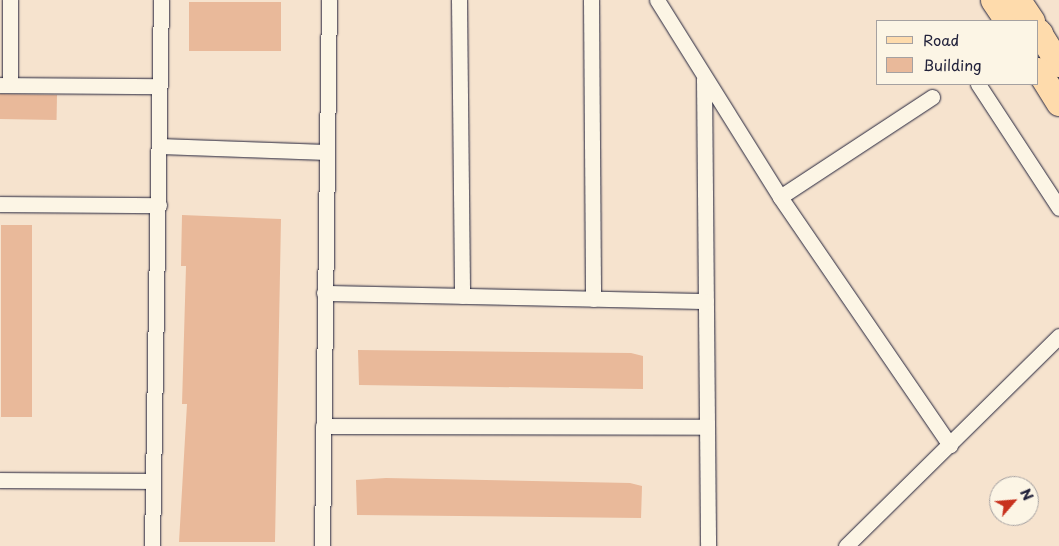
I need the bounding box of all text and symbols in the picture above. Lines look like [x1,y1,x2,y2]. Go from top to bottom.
legend [876,20,1039,85]
text: Road [923,28,959,51]
text: Building [923,53,982,76]
north arrow [989,476,1039,526]
text: N [1015,485,1039,504]

